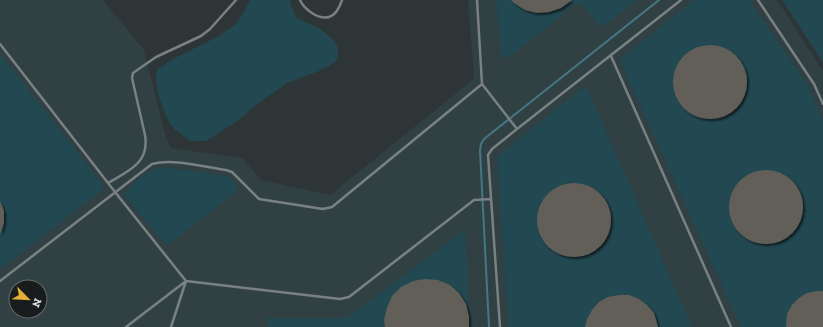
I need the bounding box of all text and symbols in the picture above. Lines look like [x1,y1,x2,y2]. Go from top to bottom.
north arrow [8,279,48,319]
text: N [29,296,44,310]

